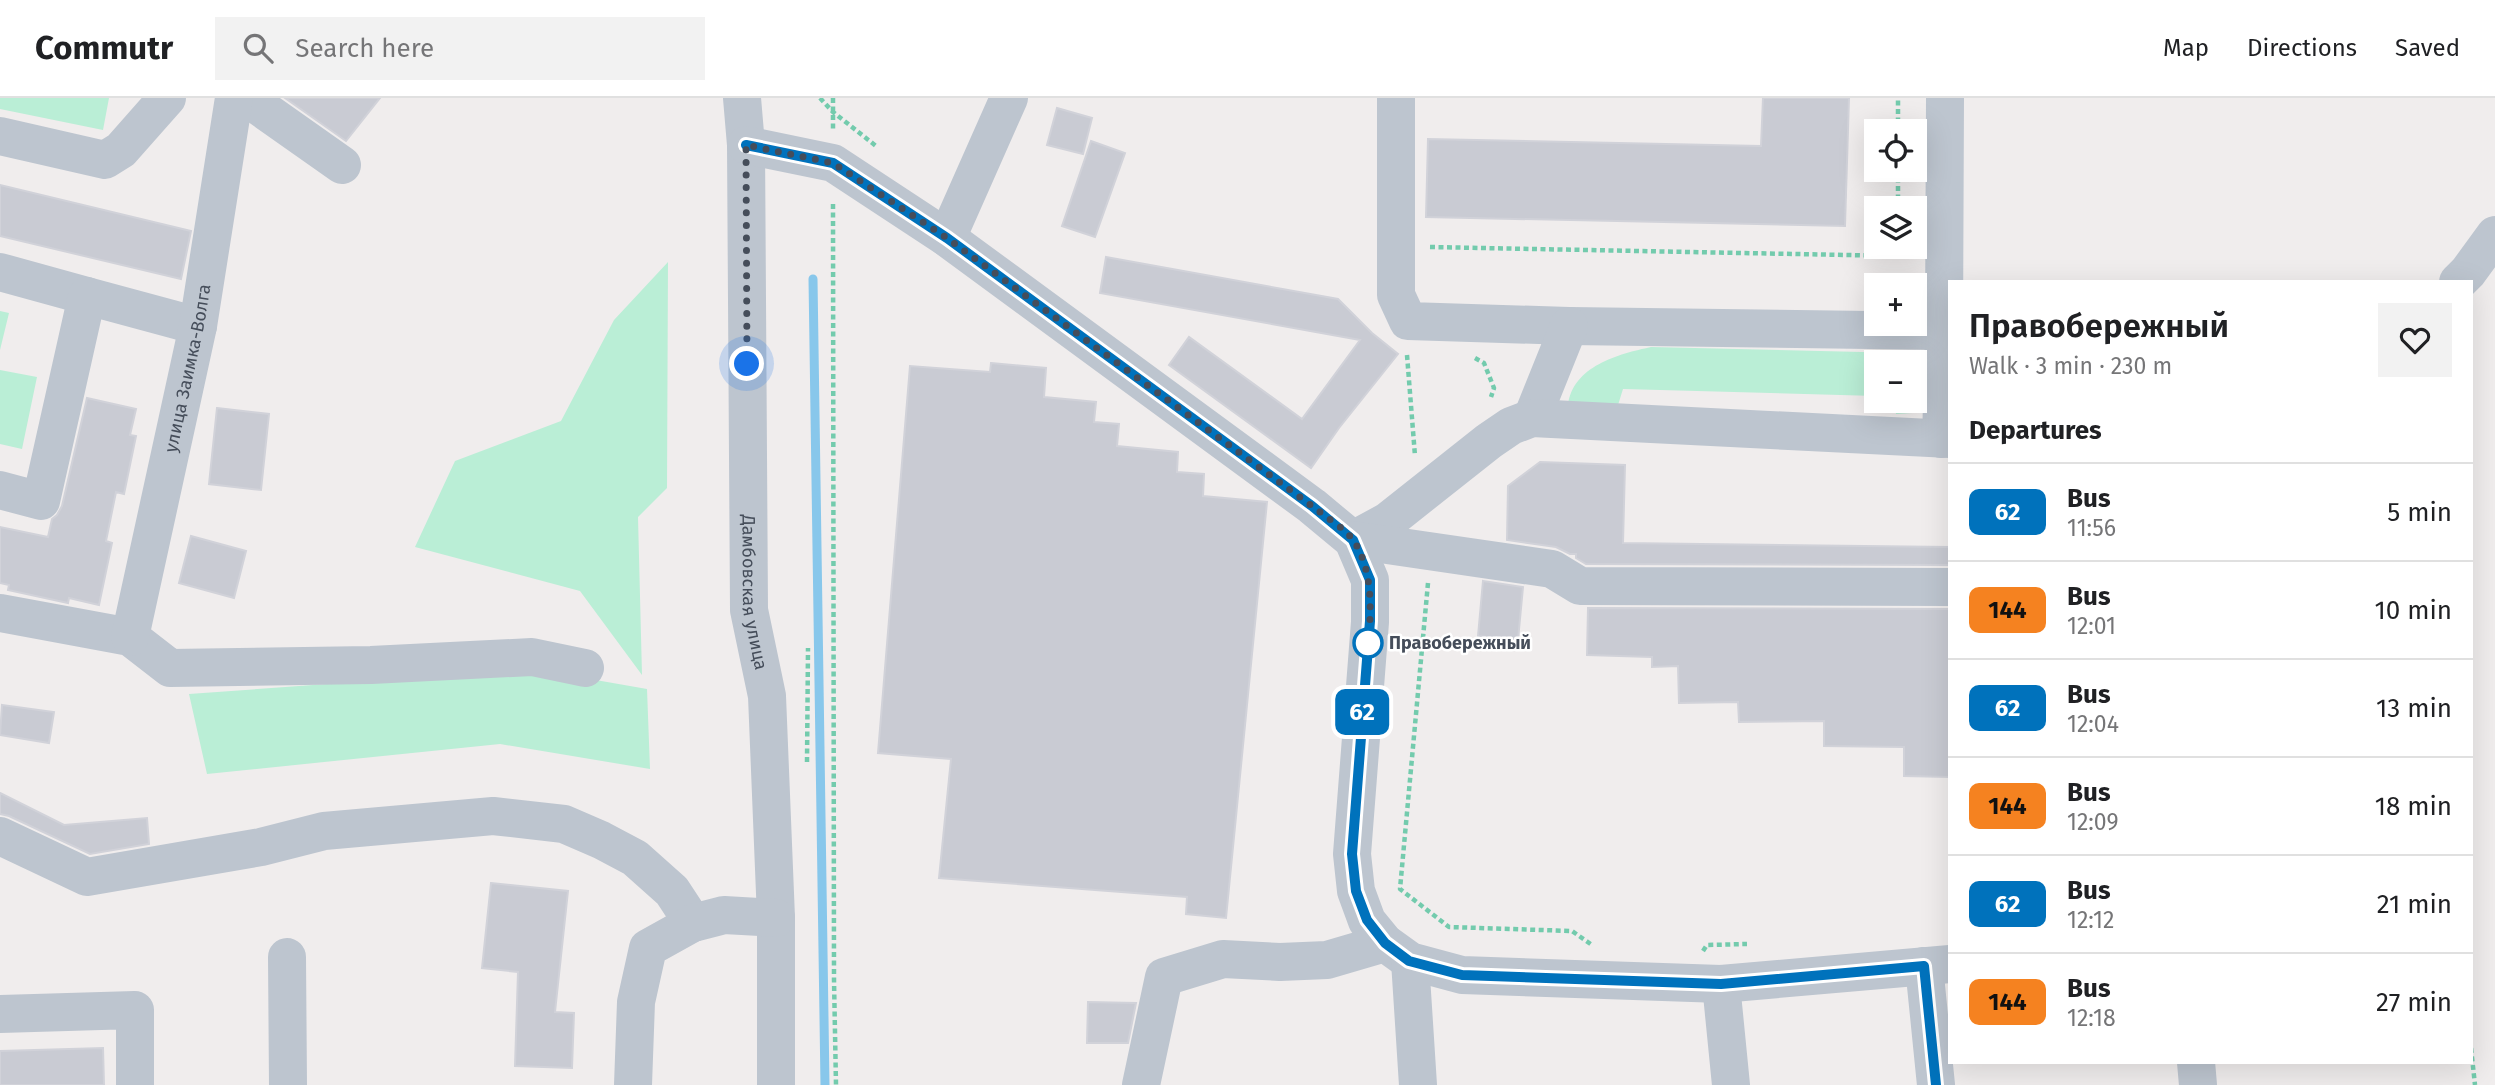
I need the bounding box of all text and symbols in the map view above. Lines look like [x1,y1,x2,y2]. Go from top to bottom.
search box [215,17,705,80]
text: Commutr [35,28,173,68]
icon: search [239,29,277,67]
text: Search here [295,33,434,64]
text: Map [2163,34,2209,62]
text: Directions [2247,34,2357,62]
text: Saved [2395,34,2460,62]
map controls [1864,119,1927,413]
button: locate [1864,119,1927,182]
button: layers [1864,196,1927,259]
button: + [1864,273,1927,336]
street label: улица Заимка-Волга [160,282,215,454]
button: heart [2378,303,2452,377]
text: Правобережный [1969,306,2229,346]
your location [729,346,764,381]
button: − [1864,350,1927,413]
text: Walk · 3 min · 230 m [1969,352,2172,380]
text: Departures [1969,415,2102,446]
text: Bus [2067,483,2110,514]
text: 5 min [2387,497,2452,528]
text: 62 [1995,498,2020,526]
street label: Дамбовская улица [737,514,772,672]
text: 11:56 [2067,514,2116,542]
text: Bus [2067,581,2110,612]
text: 10 min [2374,595,2452,626]
text: 144 [1988,596,2027,624]
text: 12:01 [2067,612,2116,640]
marker: Правобережный [1353,628,1383,658]
place label: Правобережный [1389,632,1531,654]
text: Bus [2067,679,2110,710]
line badge: 62 [1330,689,1394,735]
text: 13 min [2376,693,2452,724]
text: 62 [1995,694,2020,722]
text: 62 [1349,698,1375,726]
text: 12:04 [2067,710,2119,738]
text: Bus [2067,777,2110,808]
text: 18 min [2375,791,2452,822]
text: 144 [1988,792,2027,820]
text: 12:09 [2067,808,2119,836]
text: Bus [2067,875,2110,906]
text: 21 min [2377,889,2452,920]
text: 62 [1995,890,2020,918]
text: 12:12 [2067,906,2114,934]
text: Bus [2067,973,2110,1004]
text: 27 min [2376,987,2452,1018]
text: 144 [1988,988,2027,1016]
text: 12:18 [2067,1004,2116,1032]

